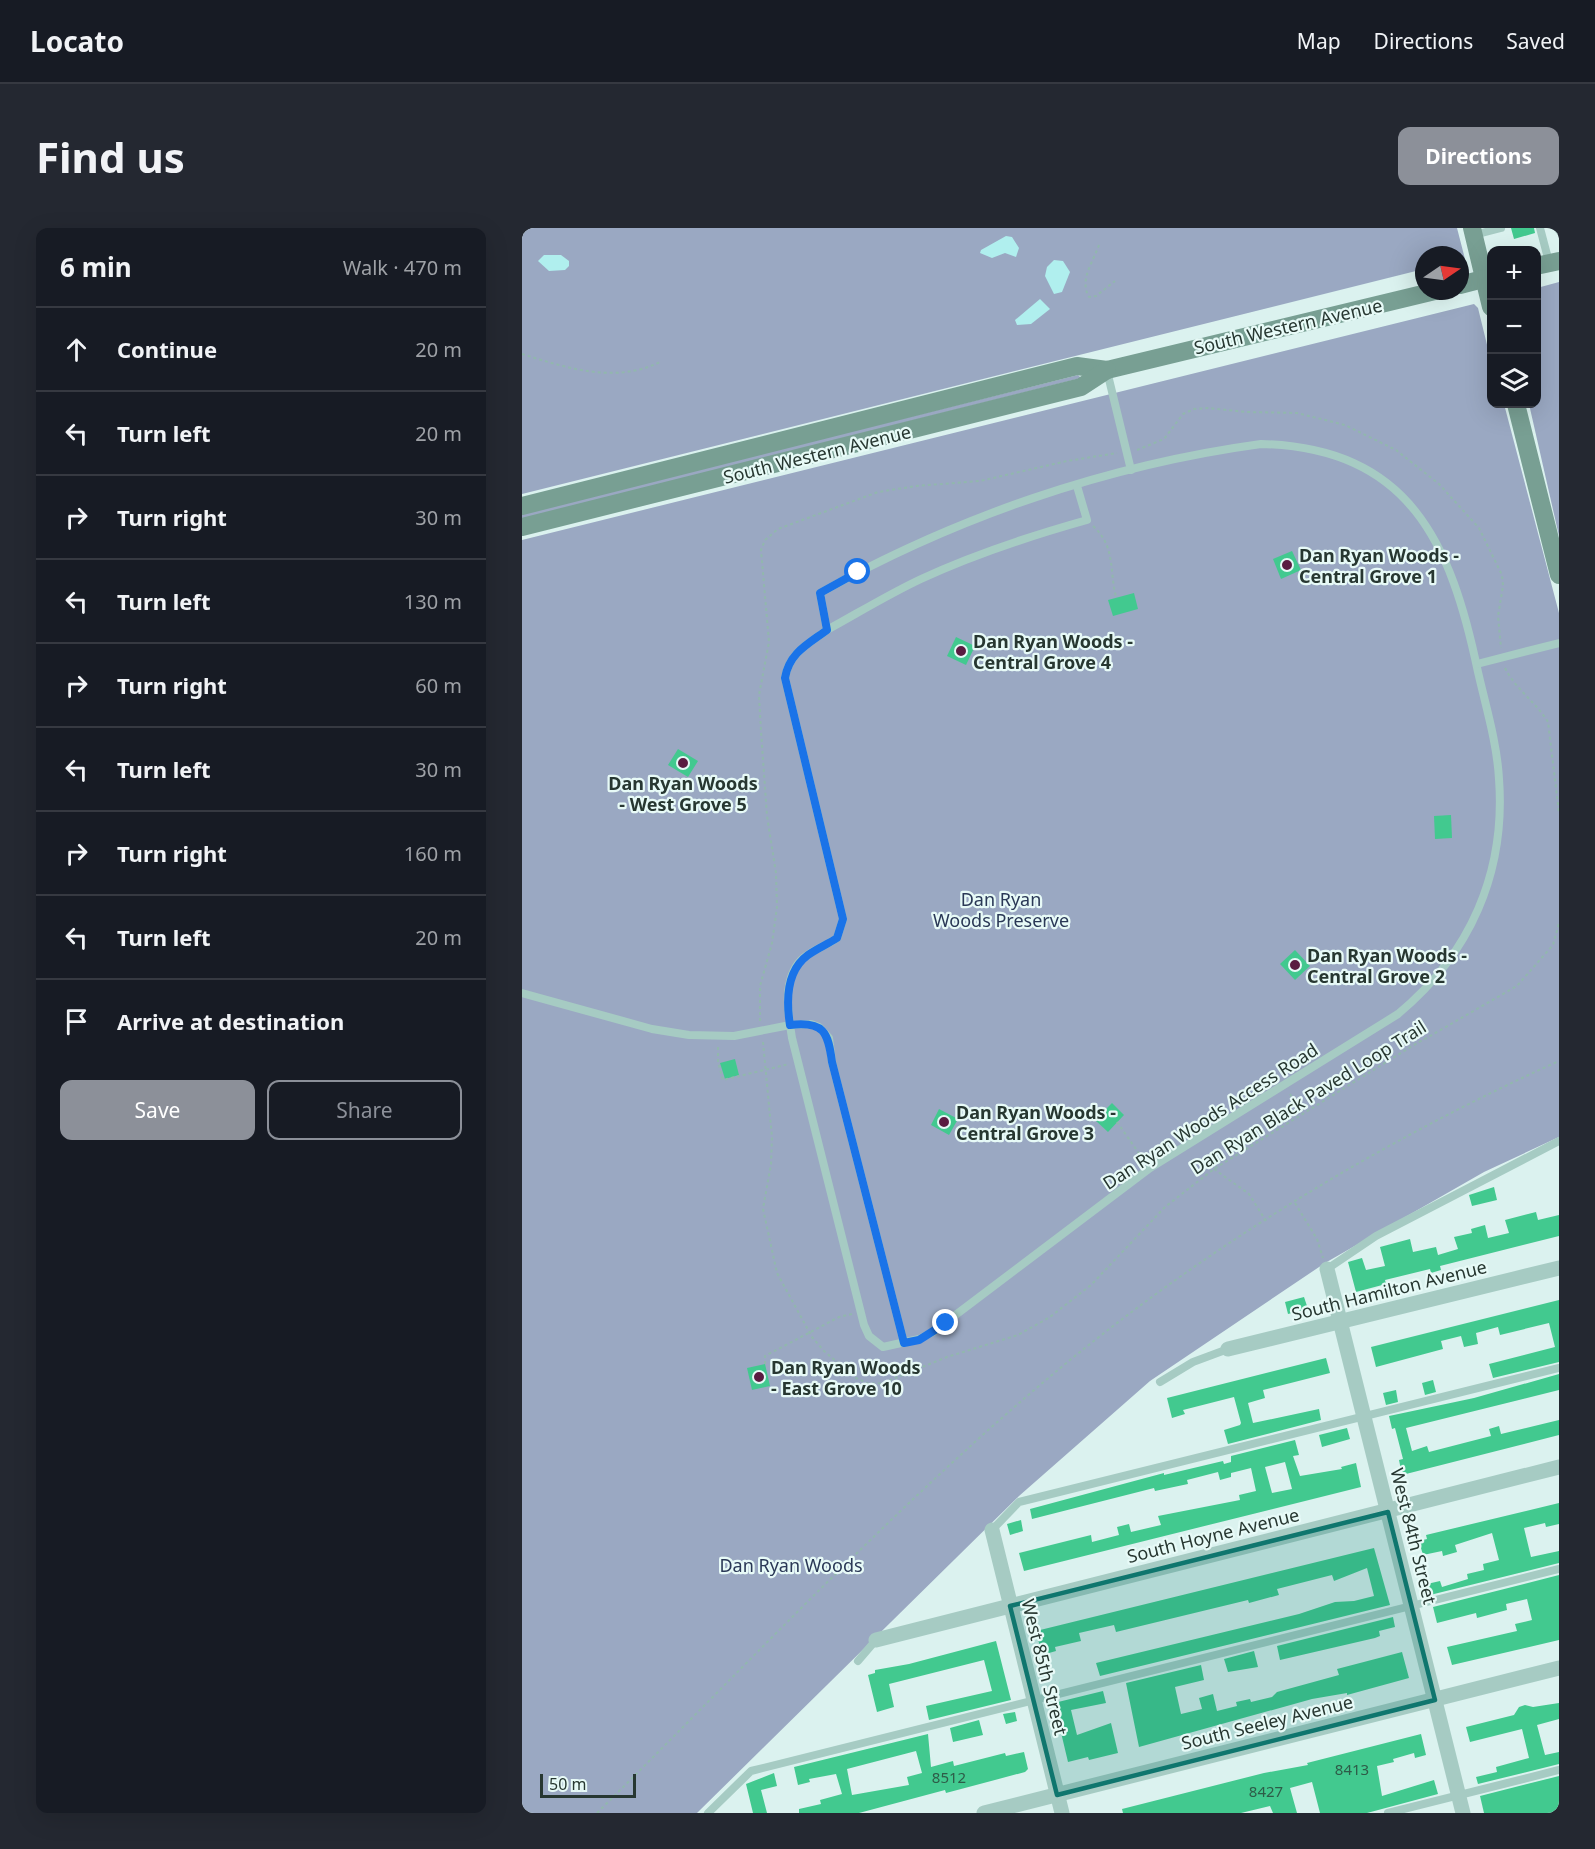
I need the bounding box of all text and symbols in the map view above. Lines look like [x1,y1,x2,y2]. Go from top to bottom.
text: Locato [30,22,124,60]
text: Map [1297,27,1341,55]
text: Directions [1374,27,1473,55]
text: Saved [1506,27,1565,55]
button: Directions [1398,127,1559,185]
text: Find us [36,128,185,185]
north arrow [1415,246,1469,300]
map controls [1487,246,1541,408]
button: + [1487,246,1541,300]
text: 6 min [60,249,132,285]
text: Walk · 470 m [343,254,462,281]
street label: South Western Avenue [1192,293,1384,359]
button: − [1487,300,1541,354]
icon: ahead [60,333,93,366]
text: Continue [117,334,217,364]
text: 20 m [415,336,462,363]
button: layers [1487,354,1541,408]
icon: left [60,417,93,450]
text: Turn left [117,418,211,448]
street label: South Western Avenue [721,419,913,489]
text: 20 m [415,420,462,447]
icon: right [60,501,93,534]
text: Turn right [117,502,227,532]
text: 30 m [415,504,462,531]
place label: Dan Ryan Woods - Central Grove 1 [1299,543,1459,588]
route start [844,558,870,584]
marker: Dan Ryan Woods - Central Grove 1 [1280,558,1294,572]
icon: left [60,585,93,618]
text: Turn left [117,586,211,616]
text: 130 m [404,588,462,615]
place label: Dan Ryan Woods - Central Grove 4 [973,629,1133,674]
marker: Dan Ryan Woods - Central Grove 4 [954,644,968,658]
icon: right [60,669,93,702]
text: Turn right [117,670,227,700]
text: 60 m [415,672,462,699]
icon: left [60,753,93,786]
text: Turn left [117,754,211,784]
text: 30 m [415,756,462,783]
marker: Dan Ryan Woods - West Grove 5 [676,756,690,770]
place label: Dan Ryan Woods - West Grove 5 [608,771,758,816]
icon: right [60,837,93,870]
text: Turn right [117,838,227,868]
text: 160 m [404,840,462,867]
park label: Dan Ryan Woods Preserve [933,887,1069,932]
icon: left [60,921,93,954]
text: Turn left [117,922,211,952]
text: 20 m [415,924,462,951]
place label: Dan Ryan Woods - Central Grove 2 [1307,943,1467,988]
marker: Dan Ryan Woods - Central Grove 2 [1288,958,1302,972]
icon: arrive [60,1005,93,1038]
text: Arrive at destination [117,1006,344,1036]
street label: Dan Ryan Black Paved Loop Trail [1186,1014,1430,1180]
street label: Dan Ryan Woods Access Road [1098,1037,1322,1195]
button: Save [60,1080,255,1140]
button: Share [267,1080,462,1140]
place label: Dan Ryan Woods - Central Grove 3 [956,1100,1116,1145]
marker: Dan Ryan Woods - Central Grove 3 [937,1115,951,1129]
street label: South Hamilton Avenue [1289,1254,1489,1326]
route end [932,1309,958,1335]
place label: Dan Ryan Woods - East Grove 10 [771,1355,921,1400]
marker: Dan Ryan Woods - East Grove 10 [752,1370,766,1384]
street label: West 84th Street [1385,1465,1443,1607]
street label: South Hoyne Avenue [1125,1502,1301,1568]
park label: Dan Ryan Woods [719,1553,863,1577]
street label: West 85th Street [1016,1596,1074,1738]
street label: South Seeley Avenue [1179,1689,1355,1755]
house number: 8413 [1335,1759,1369,1779]
house number: 8512 [932,1767,966,1787]
scale bar [540,1771,636,1798]
text: 50 m [549,1773,586,1795]
house number: 8427 [1249,1781,1283,1801]

